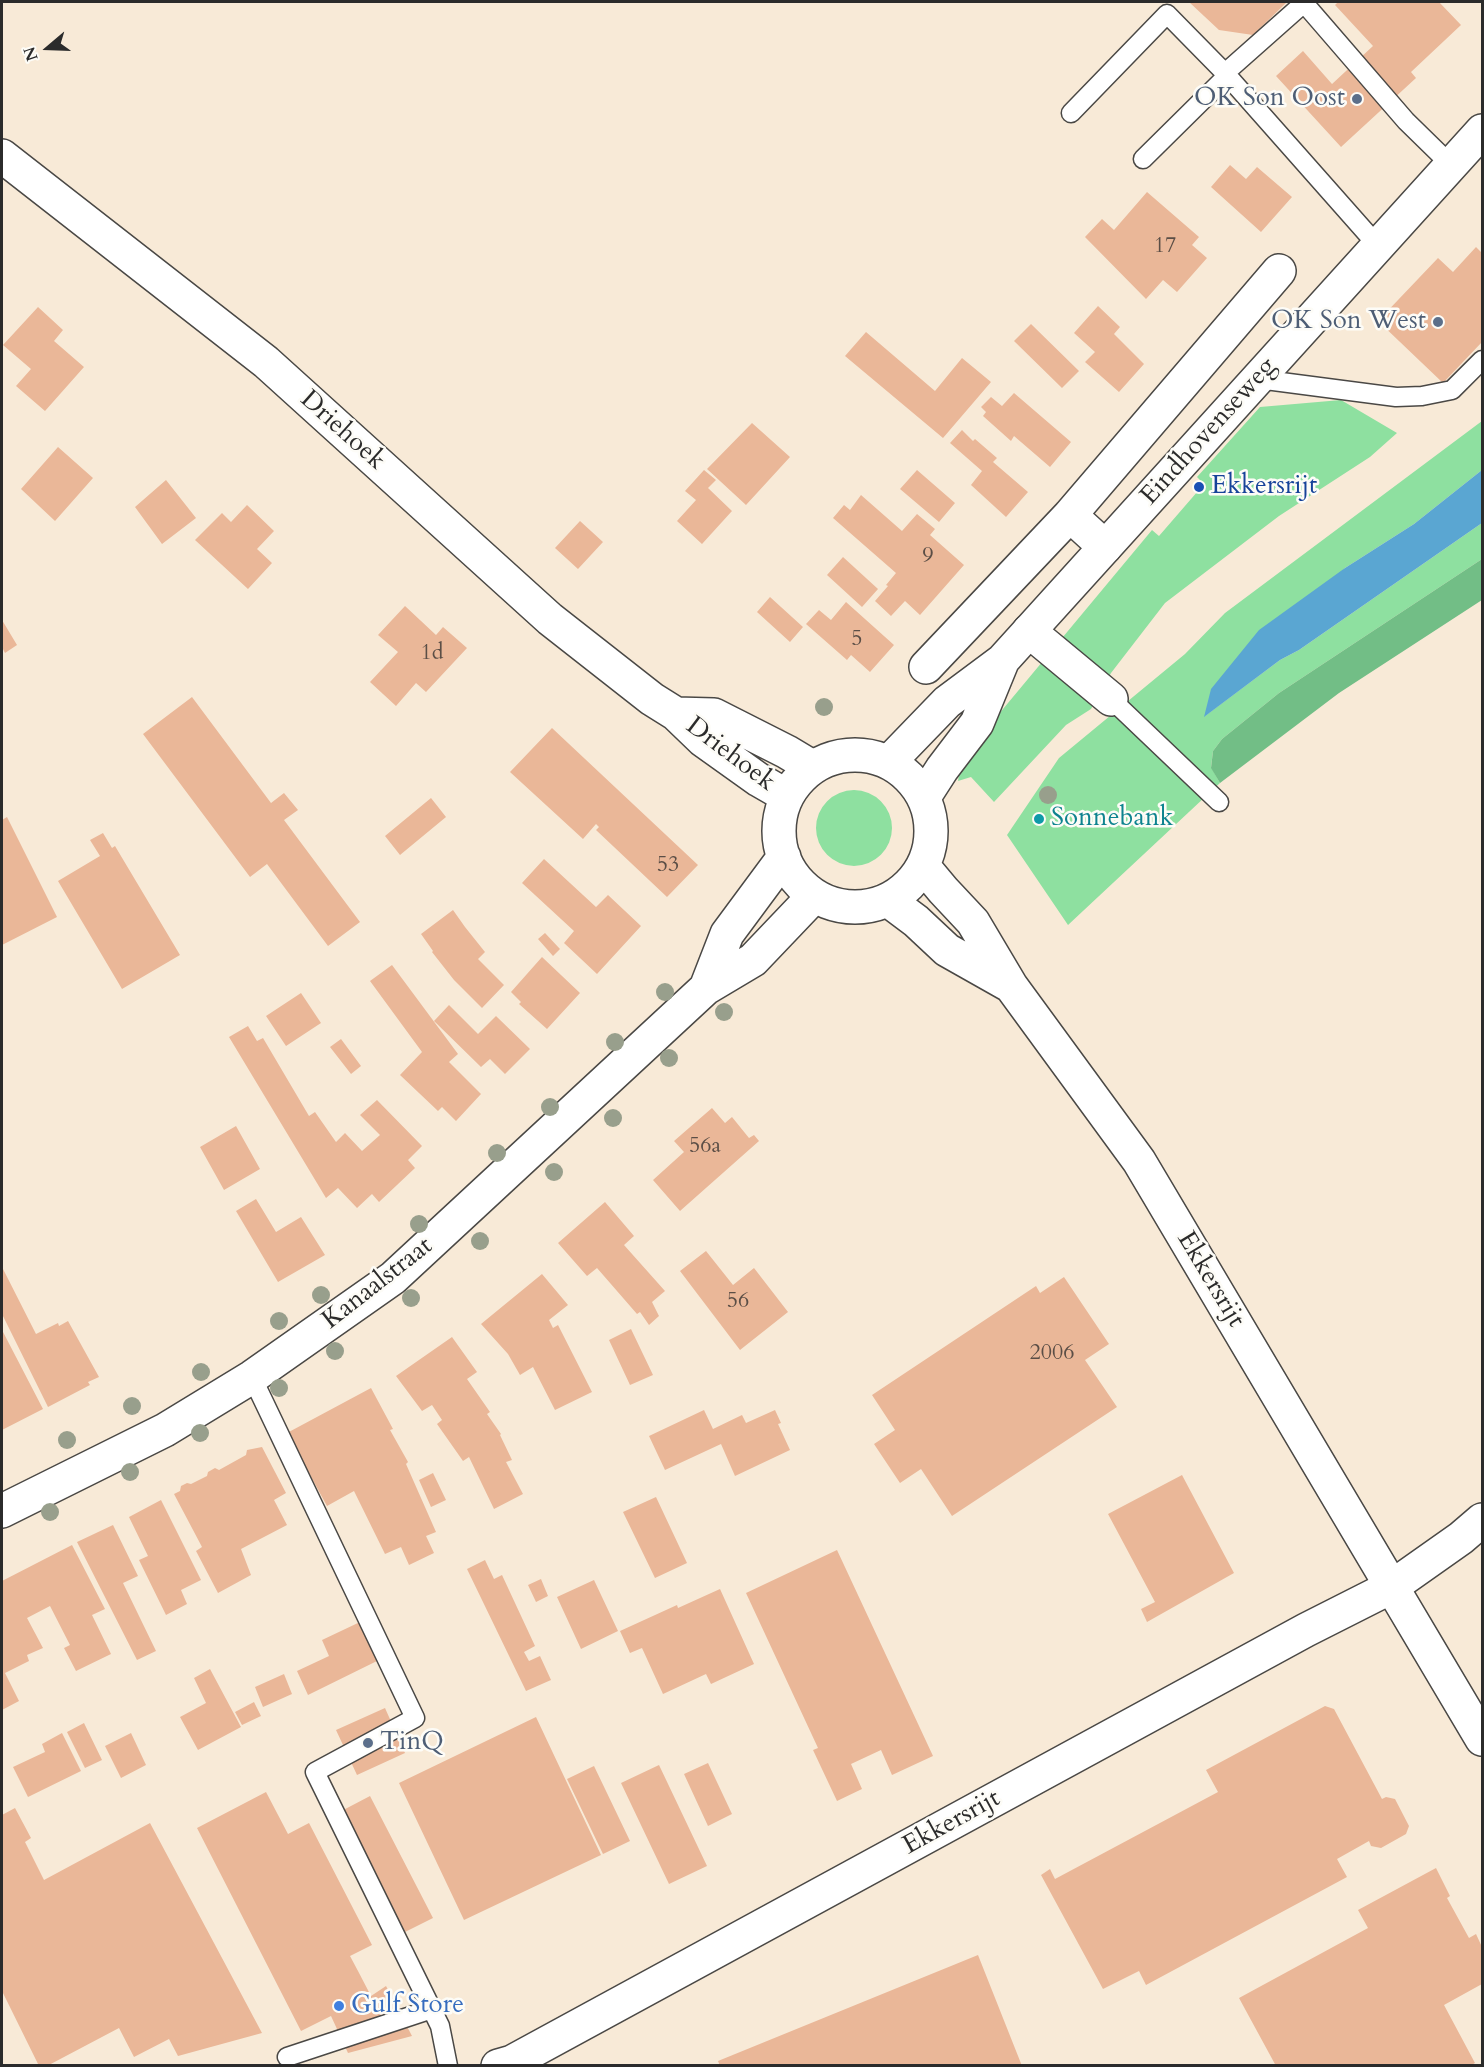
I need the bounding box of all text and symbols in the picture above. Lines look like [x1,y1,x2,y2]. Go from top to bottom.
north arrow [18,18,78,78]
text: N [18,44,44,64]
place label: OK Son Oost [1194,83,1345,115]
marker: OK Son Oost [1350,92,1364,106]
house number: 17 [1154,234,1176,260]
place label: OK Son West [1271,306,1426,338]
marker: OK Son West [1431,315,1445,329]
street label: Eindhovenseweg [1135,352,1283,512]
street label: Driehoek [293,385,391,477]
place label: Ekkersrijt [1211,471,1317,503]
marker: Ekkersrijt [1192,480,1206,494]
house number: 9 [922,544,934,570]
house number: 5 [851,627,863,653]
house number: 1d [421,641,443,667]
street label: Driehoek [679,711,781,799]
place label: Sonnebank [1051,803,1173,835]
marker: Sonnebank [1032,812,1046,826]
house number: 53 [657,853,679,879]
house number: 56a [689,1134,721,1160]
street label: Ekkersrijt [1169,1226,1251,1334]
street label: Kanaalstraat [317,1231,439,1337]
house number: 56 [727,1289,749,1315]
house number: 2006 [1029,1341,1075,1367]
place label: TinQ [380,1727,444,1759]
marker: TinQ [361,1736,375,1750]
street label: Ekkersrijt [898,1784,1006,1862]
place label: Gulf Store [351,1990,464,2022]
marker: Gulf Store [332,1999,346,2013]

